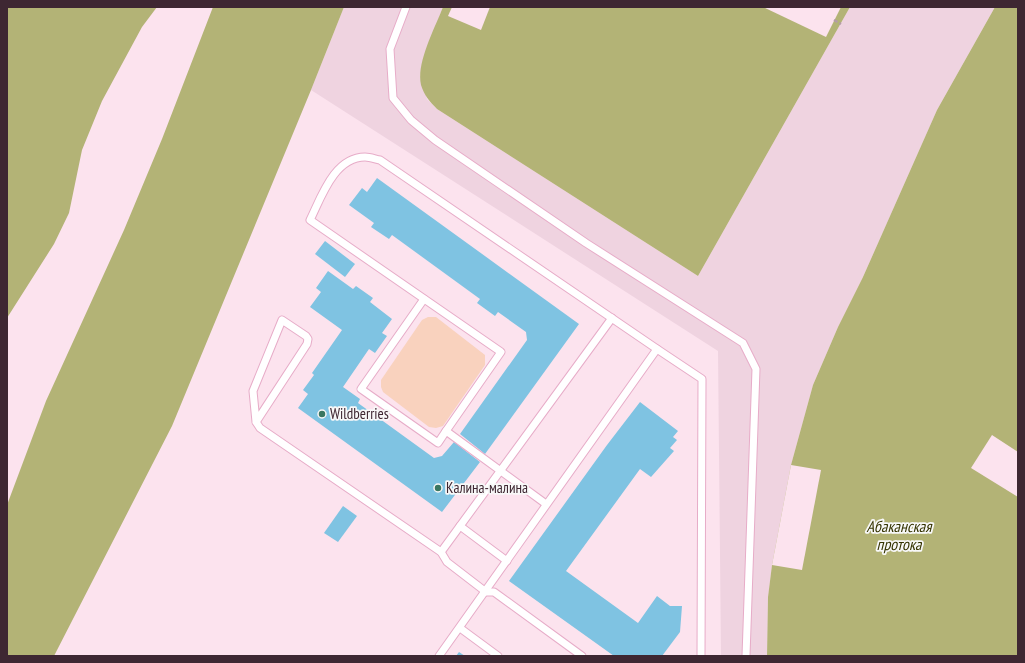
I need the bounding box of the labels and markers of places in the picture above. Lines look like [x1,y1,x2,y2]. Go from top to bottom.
place label: Wildberries [330,404,389,423]
marker: Wildberries [317,409,327,419]
place label: Калина-малина [446,478,528,497]
marker: Калина-малина [433,483,443,493]

